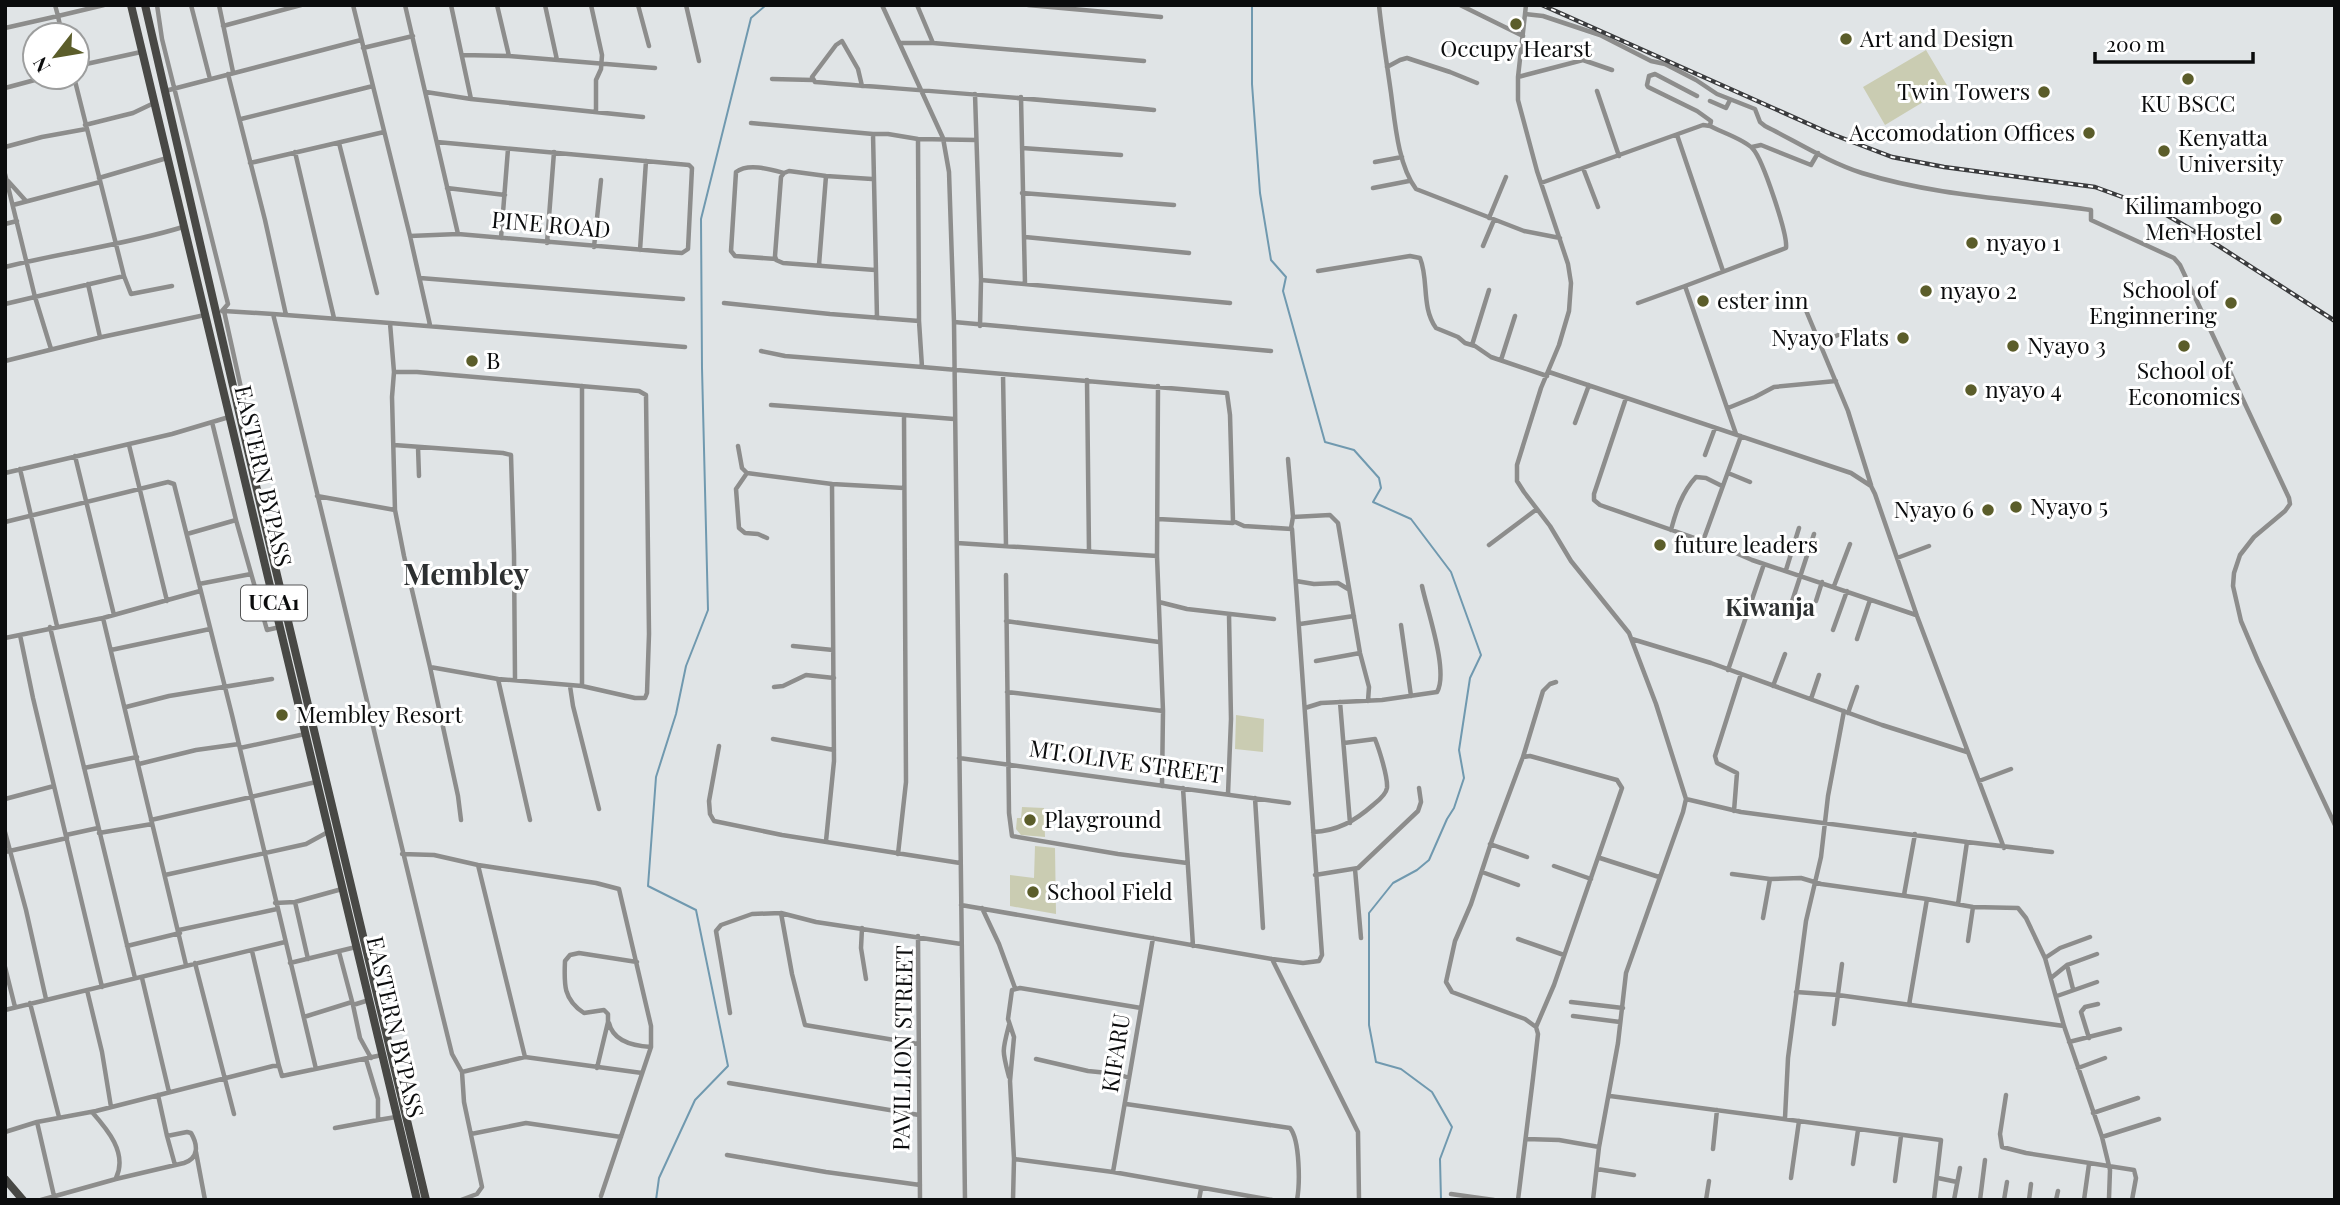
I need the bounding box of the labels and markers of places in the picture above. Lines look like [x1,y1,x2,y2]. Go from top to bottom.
marker: Occupy Hearst [1508,16,1524,32]
place label: Art and Design [1859,22,2014,53]
marker: Art and Design [1838,31,1854,47]
place label: Occupy Hearst [1440,32,1593,63]
marker: KU BSCC [2180,71,2196,87]
place label: Twin Towers [1897,75,2030,106]
marker: Twin Towers [2036,84,2052,100]
place label: KU BSCC [2141,87,2235,118]
place label: Accomodation Offices [1848,116,2075,147]
place label: Kenyatta University [2178,121,2284,178]
marker: Accomodation Offices [2081,125,2097,141]
marker: Kenyatta University [2156,143,2172,159]
place label: Kilimambogo Men Hostel [2125,189,2262,246]
marker: Kilimambogo Men Hostel [2268,211,2284,227]
place label: nyayo 1 [1986,226,2061,257]
marker: nyayo 1 [1964,235,1980,251]
place label: School of Enginnering [2089,273,2219,330]
place label: nyayo 2 [1940,274,2017,305]
marker: nyayo 2 [1918,283,1934,299]
place label: ester inn [1717,284,1809,315]
marker: ester inn [1695,293,1711,309]
marker: School of Enginnering [2223,295,2239,311]
place label: Nyayo Flats [1771,321,1889,352]
place label: Nyayo 3 [2027,329,2106,360]
marker: Nyayo Flats [1895,330,1911,346]
marker: Nyayo 3 [2005,338,2021,354]
marker: School of Economics [2176,338,2192,354]
place label: B [486,344,500,375]
marker: B [464,353,480,369]
place label: School of Economics [2128,354,2240,411]
place label: nyayo 4 [1985,373,2062,404]
marker: nyayo 4 [1963,382,1979,398]
place label: Nyayo 5 [2030,490,2108,521]
place label: Nyayo 6 [1894,493,1974,524]
marker: Nyayo 5 [2008,499,2024,515]
marker: Nyayo 6 [1980,502,1996,518]
place label: future leaders [1674,528,1818,559]
marker: future leaders [1652,537,1668,553]
place label: Membley Resort [296,698,464,729]
marker: Membley Resort [274,707,290,723]
place label: Playground [1044,803,1162,834]
marker: Playground [1022,812,1038,828]
place label: School Field [1047,875,1173,906]
marker: School Field [1025,884,1041,900]

